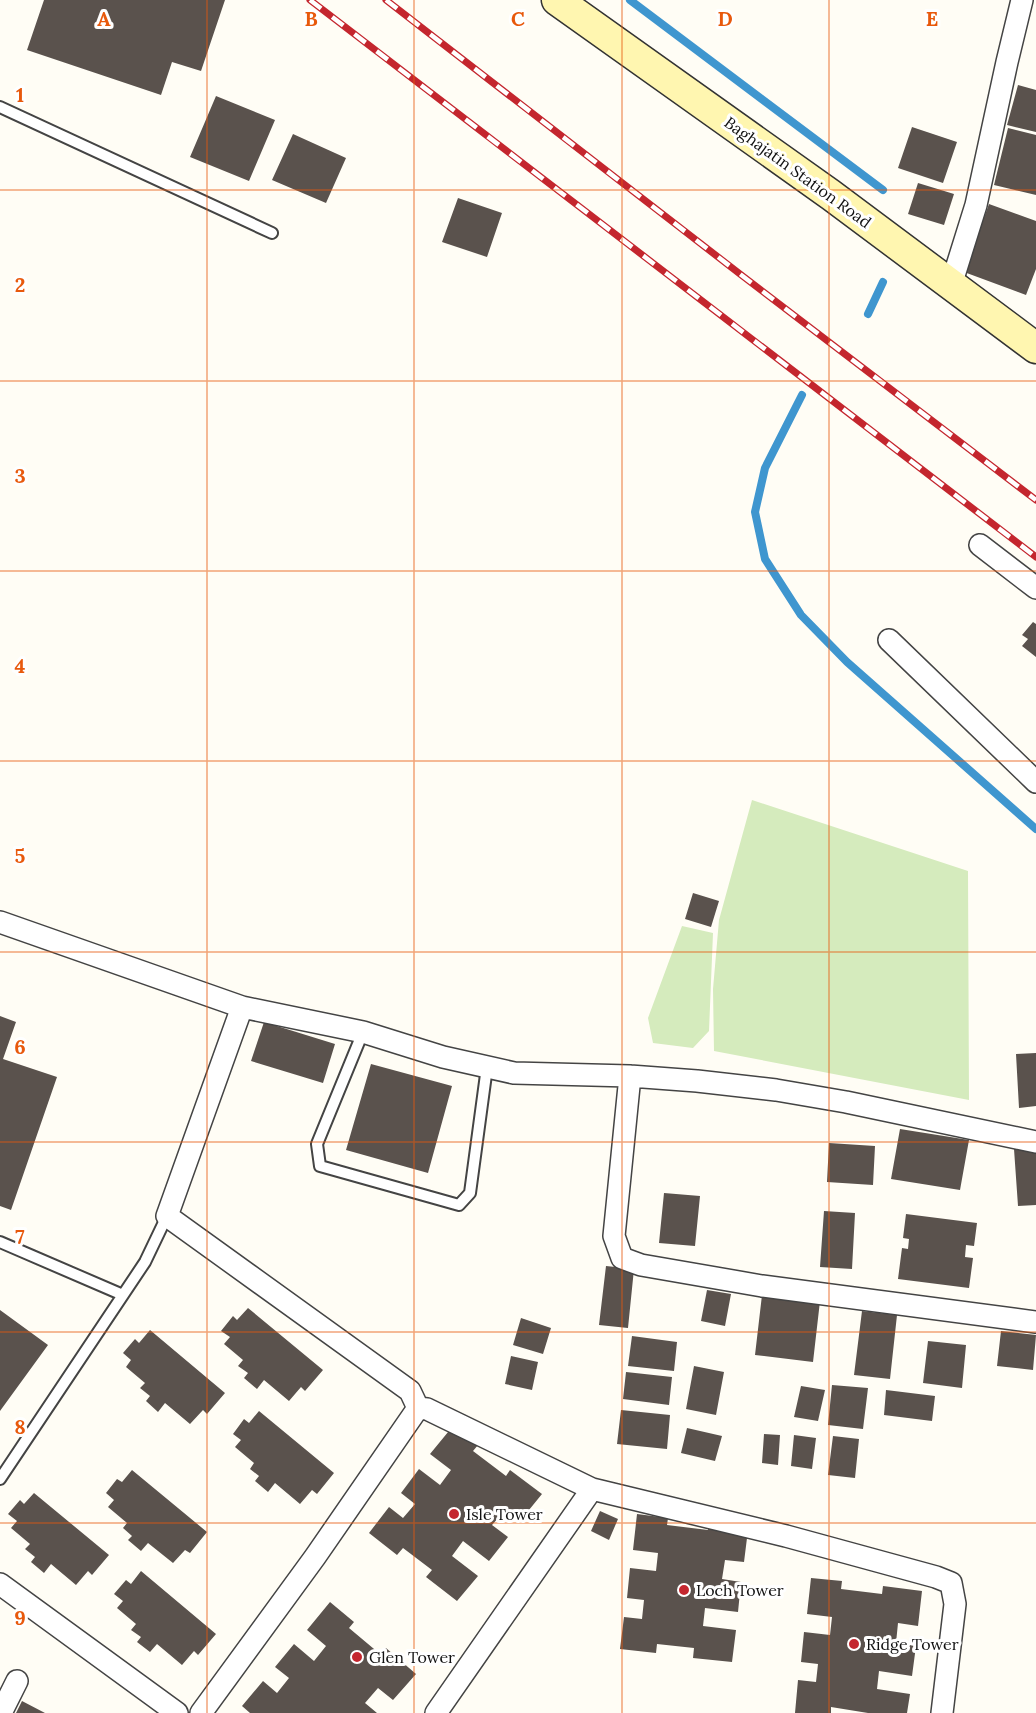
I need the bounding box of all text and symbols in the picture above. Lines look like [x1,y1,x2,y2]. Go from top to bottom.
text: A [97,6,111,31]
text: B [304,6,318,31]
text: C [511,6,525,31]
text: D [717,6,733,31]
text: E [926,6,938,31]
text: 1 [16,82,24,107]
street label: Baghajatin Station Road [721,112,876,232]
text: 2 [15,272,25,297]
text: 3 [14,463,26,488]
text: 4 [15,653,26,678]
text: 5 [15,843,26,868]
text: 6 [14,1034,26,1059]
text: 7 [15,1224,25,1249]
text: 8 [14,1414,26,1439]
place label: Isle Tower [466,1504,543,1524]
marker: Isle Tower [447,1507,461,1521]
place label: Loch Tower [696,1580,784,1600]
marker: Loch Tower [677,1583,691,1597]
text: 9 [14,1605,26,1630]
place label: Ridge Tower [866,1634,959,1654]
marker: Ridge Tower [847,1637,861,1651]
place label: Glen Tower [369,1647,455,1667]
marker: Glen Tower [350,1650,364,1664]

